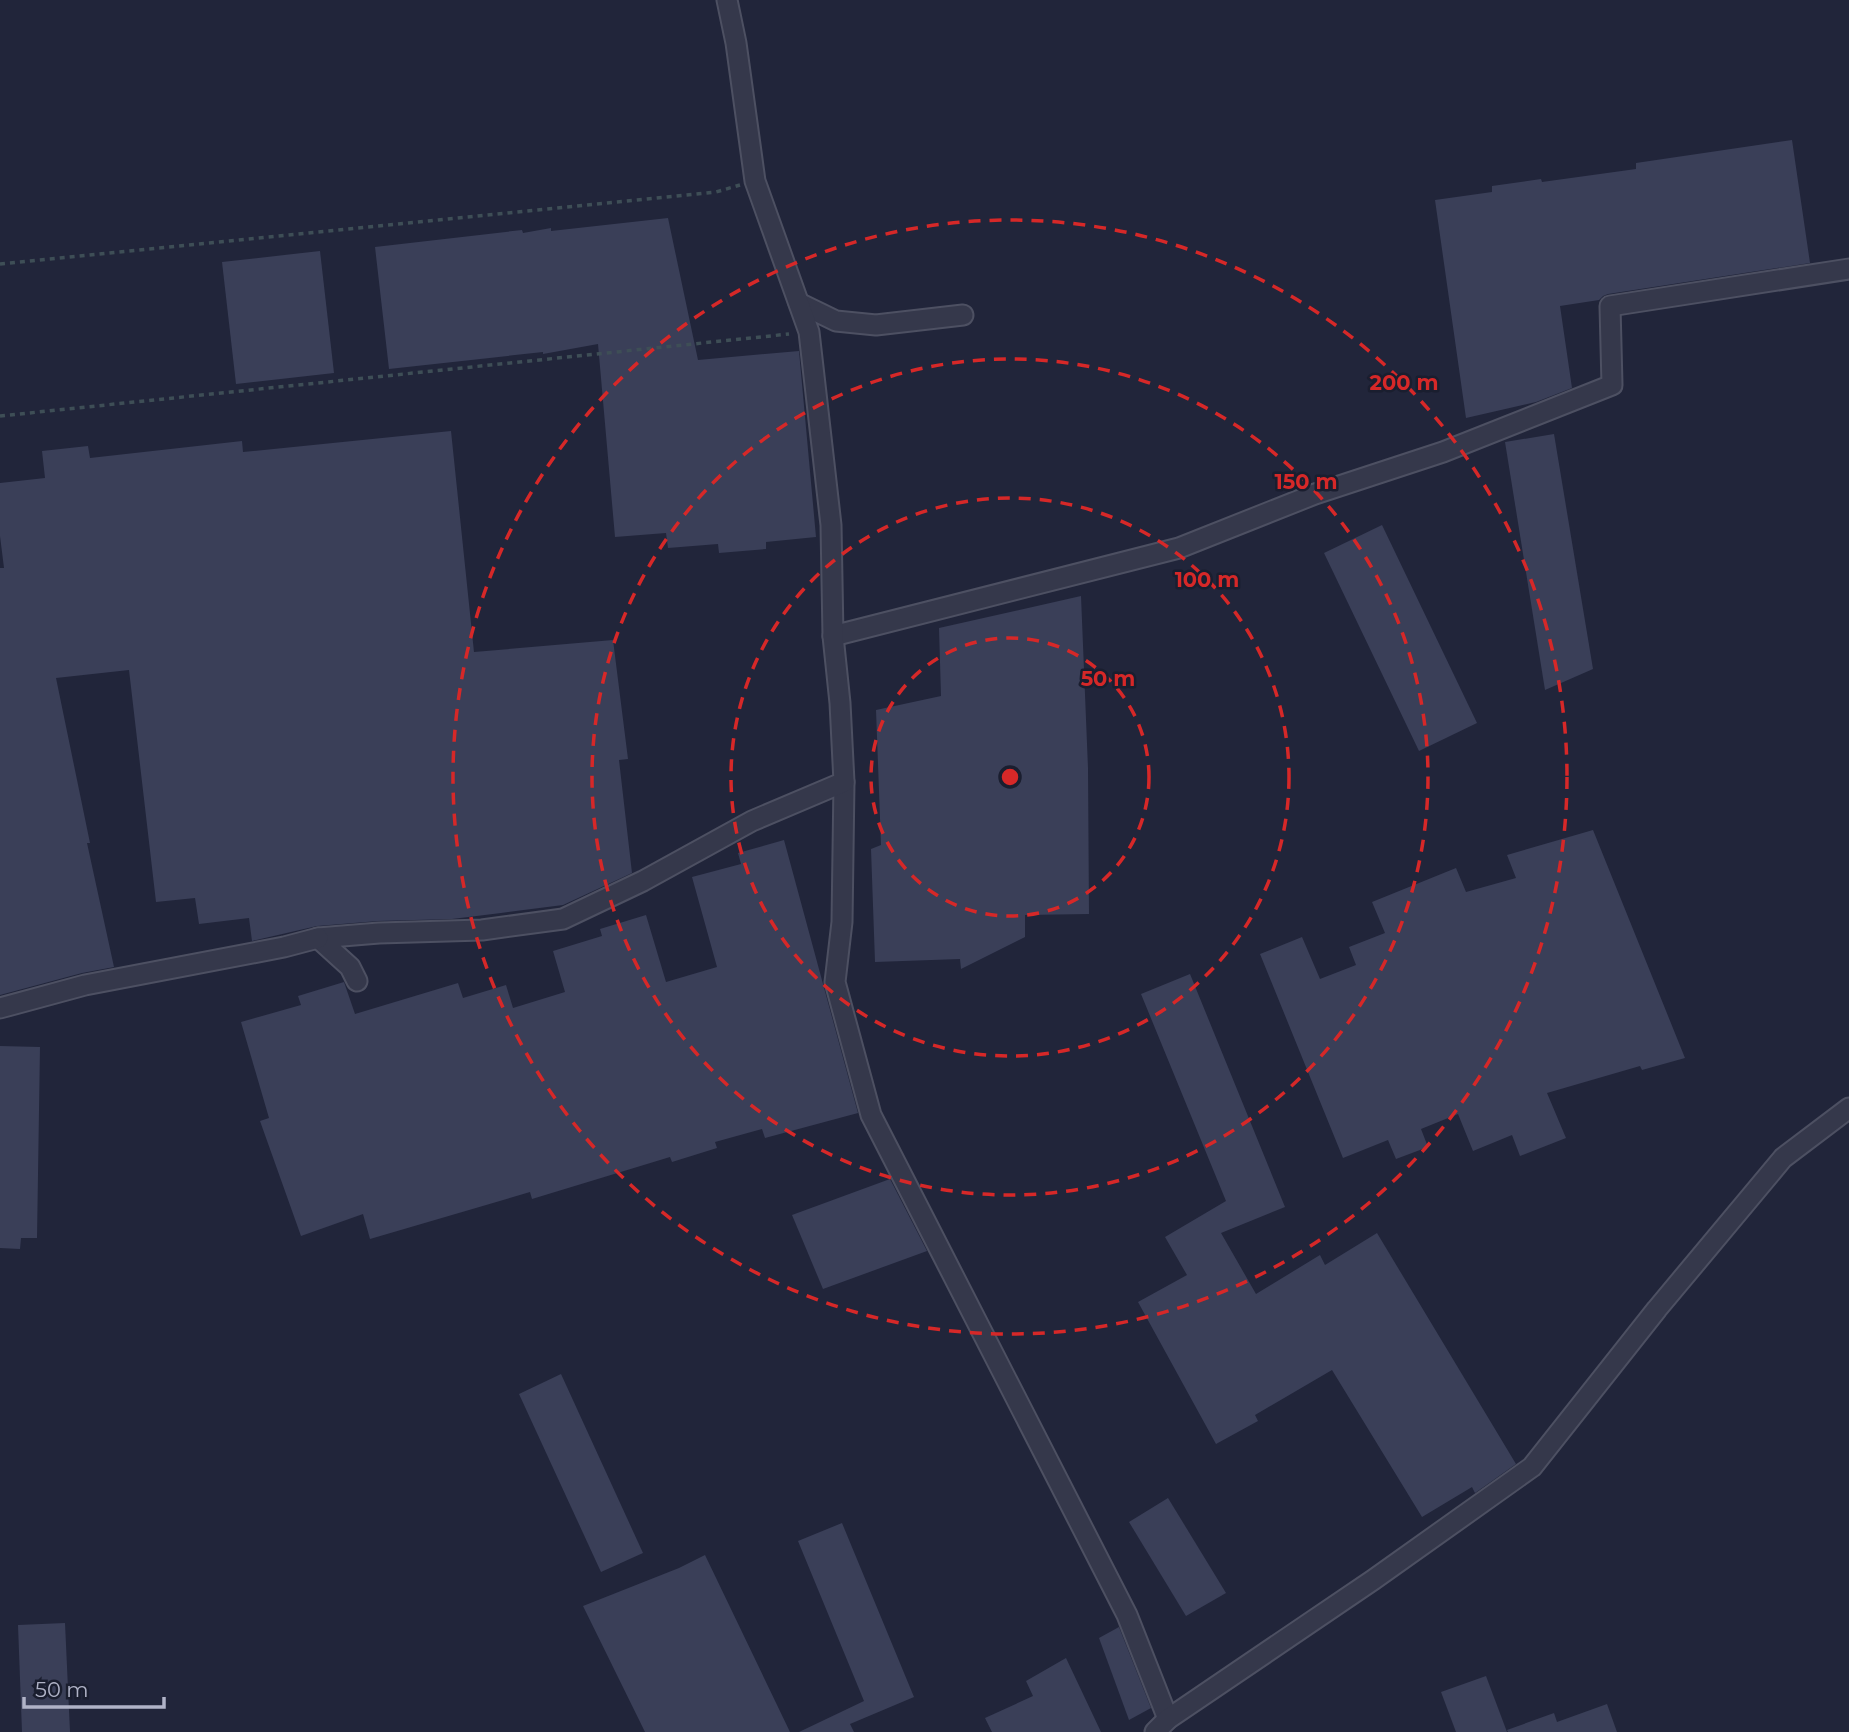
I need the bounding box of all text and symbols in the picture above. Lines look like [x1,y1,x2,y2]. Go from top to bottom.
text: 200 m [1370,370,1438,395]
text: 150 m [1275,469,1337,494]
text: 100 m [1175,567,1239,592]
text: 50 m [1081,666,1135,691]
centre of rings [998,765,1022,789]
scale bar [24,1666,164,1710]
text: 50 m [35,1677,89,1702]

